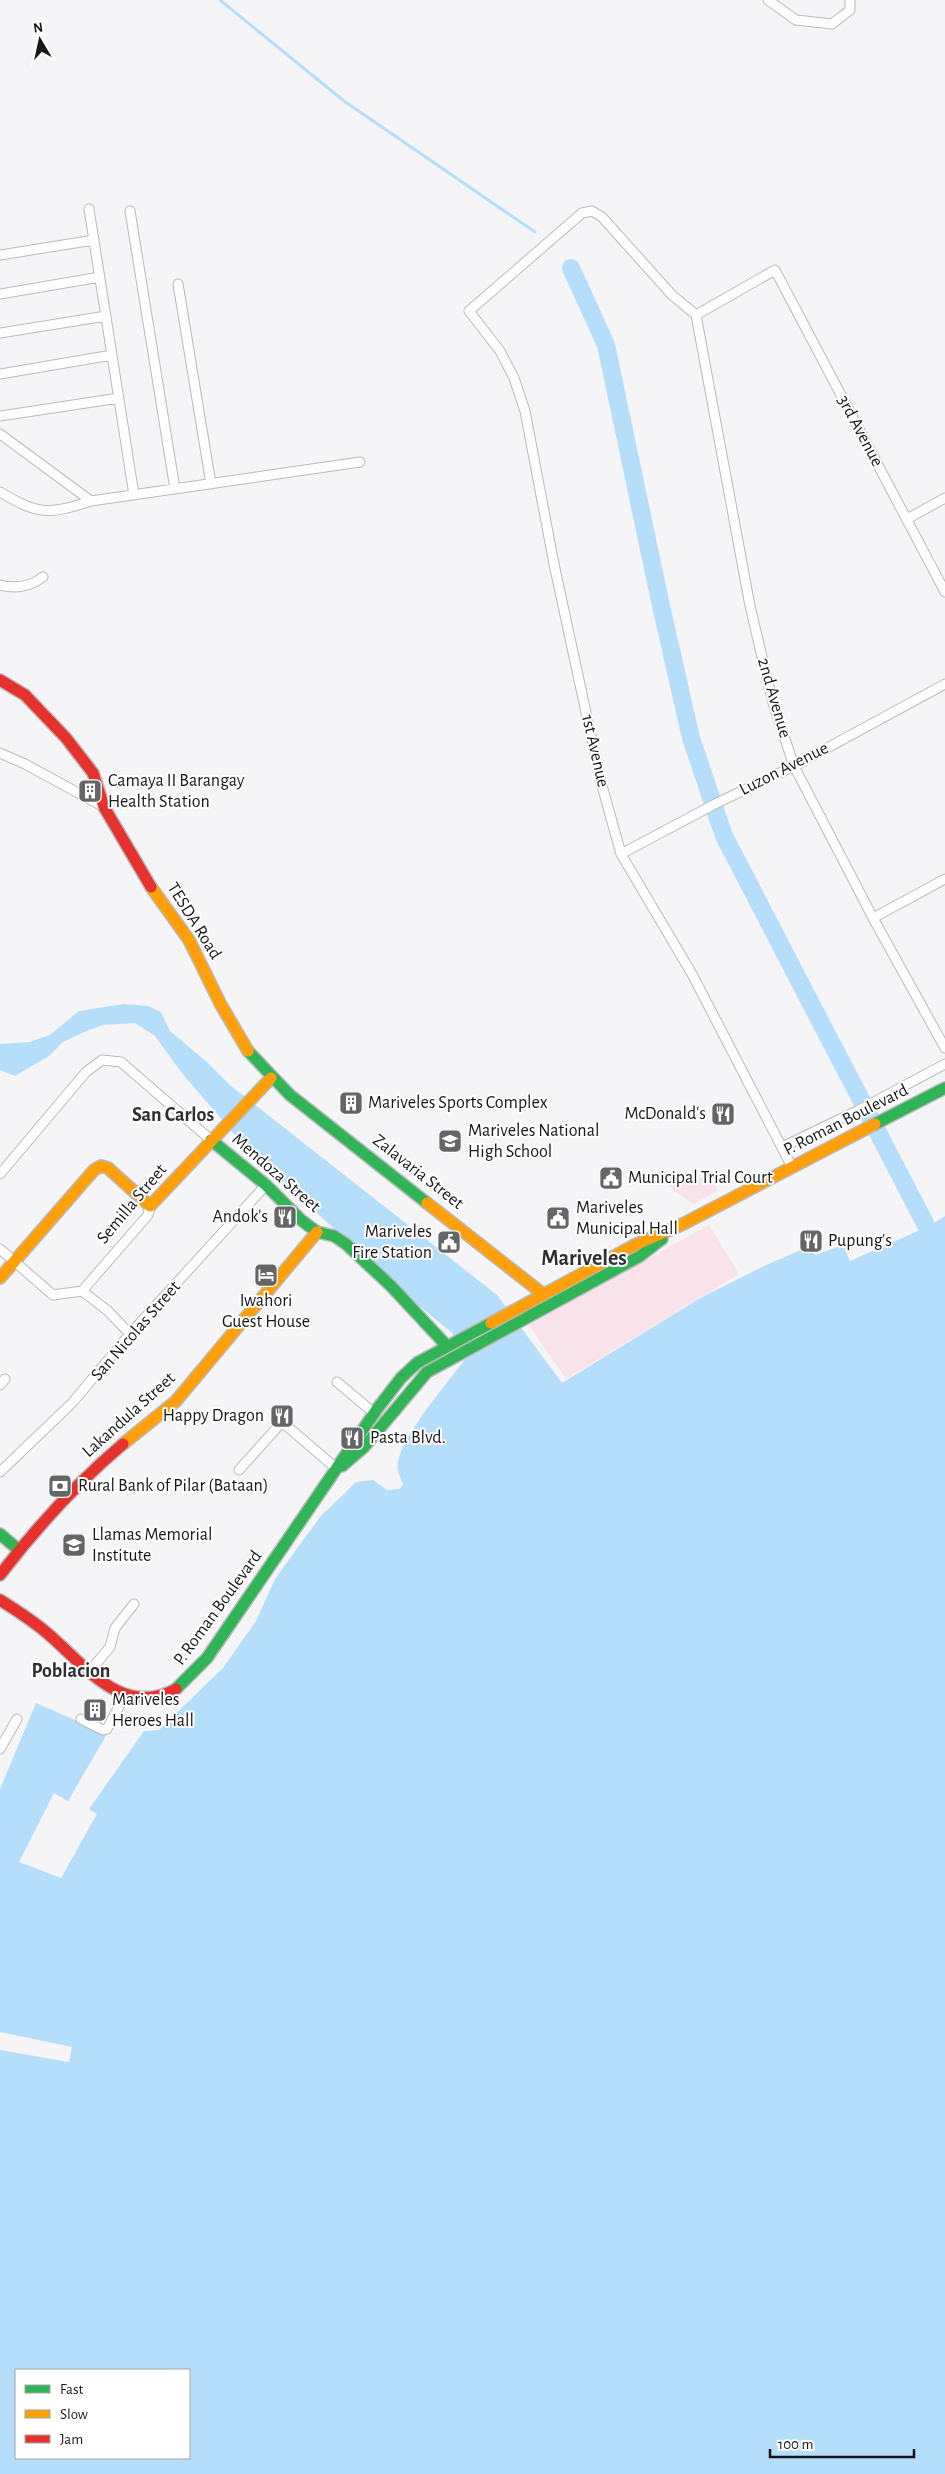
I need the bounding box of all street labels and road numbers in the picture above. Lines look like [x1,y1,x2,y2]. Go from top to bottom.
street label: 3rd Avenue [834,392,886,470]
street label: 2nd Avenue [754,656,794,740]
street label: 1st Avenue [578,713,612,789]
street label: Luzon Avenue [737,739,831,799]
street label: TESDA Road [163,880,225,962]
street label: P. Roman Boulevard [781,1081,911,1159]
street label: Mendoza Street [228,1130,324,1216]
street label: Zalavaria Street [369,1131,467,1213]
street label: Semilla Street [94,1161,170,1247]
street label: San Nicolas Street [88,1277,184,1384]
street label: Lakandula Street [79,1369,179,1461]
street label: P. Roman Boulevard [171,1547,265,1669]

